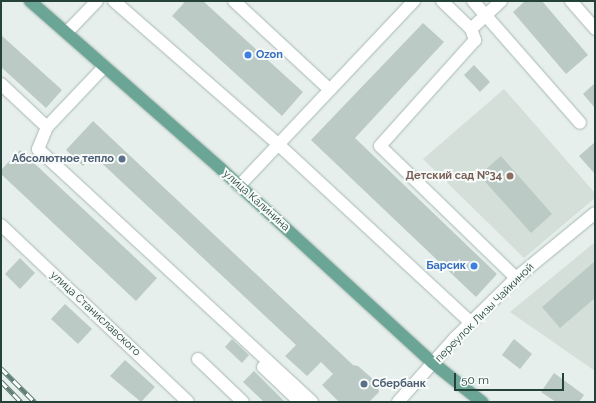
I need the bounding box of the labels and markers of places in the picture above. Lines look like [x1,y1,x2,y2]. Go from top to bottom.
place label: Ozon [256,48,283,62]
marker: Ozon [243,50,253,60]
place label: Абсолютное тепло [12,152,114,166]
marker: Абсолютное тепло [117,154,127,164]
place label: Детский сад №34 [405,169,502,183]
marker: Детский сад №34 [505,171,515,181]
place label: Барсик [426,259,466,273]
marker: Барсик [469,261,479,271]
place label: Сбербанк [372,377,426,391]
marker: Сбербанк [359,379,369,389]

